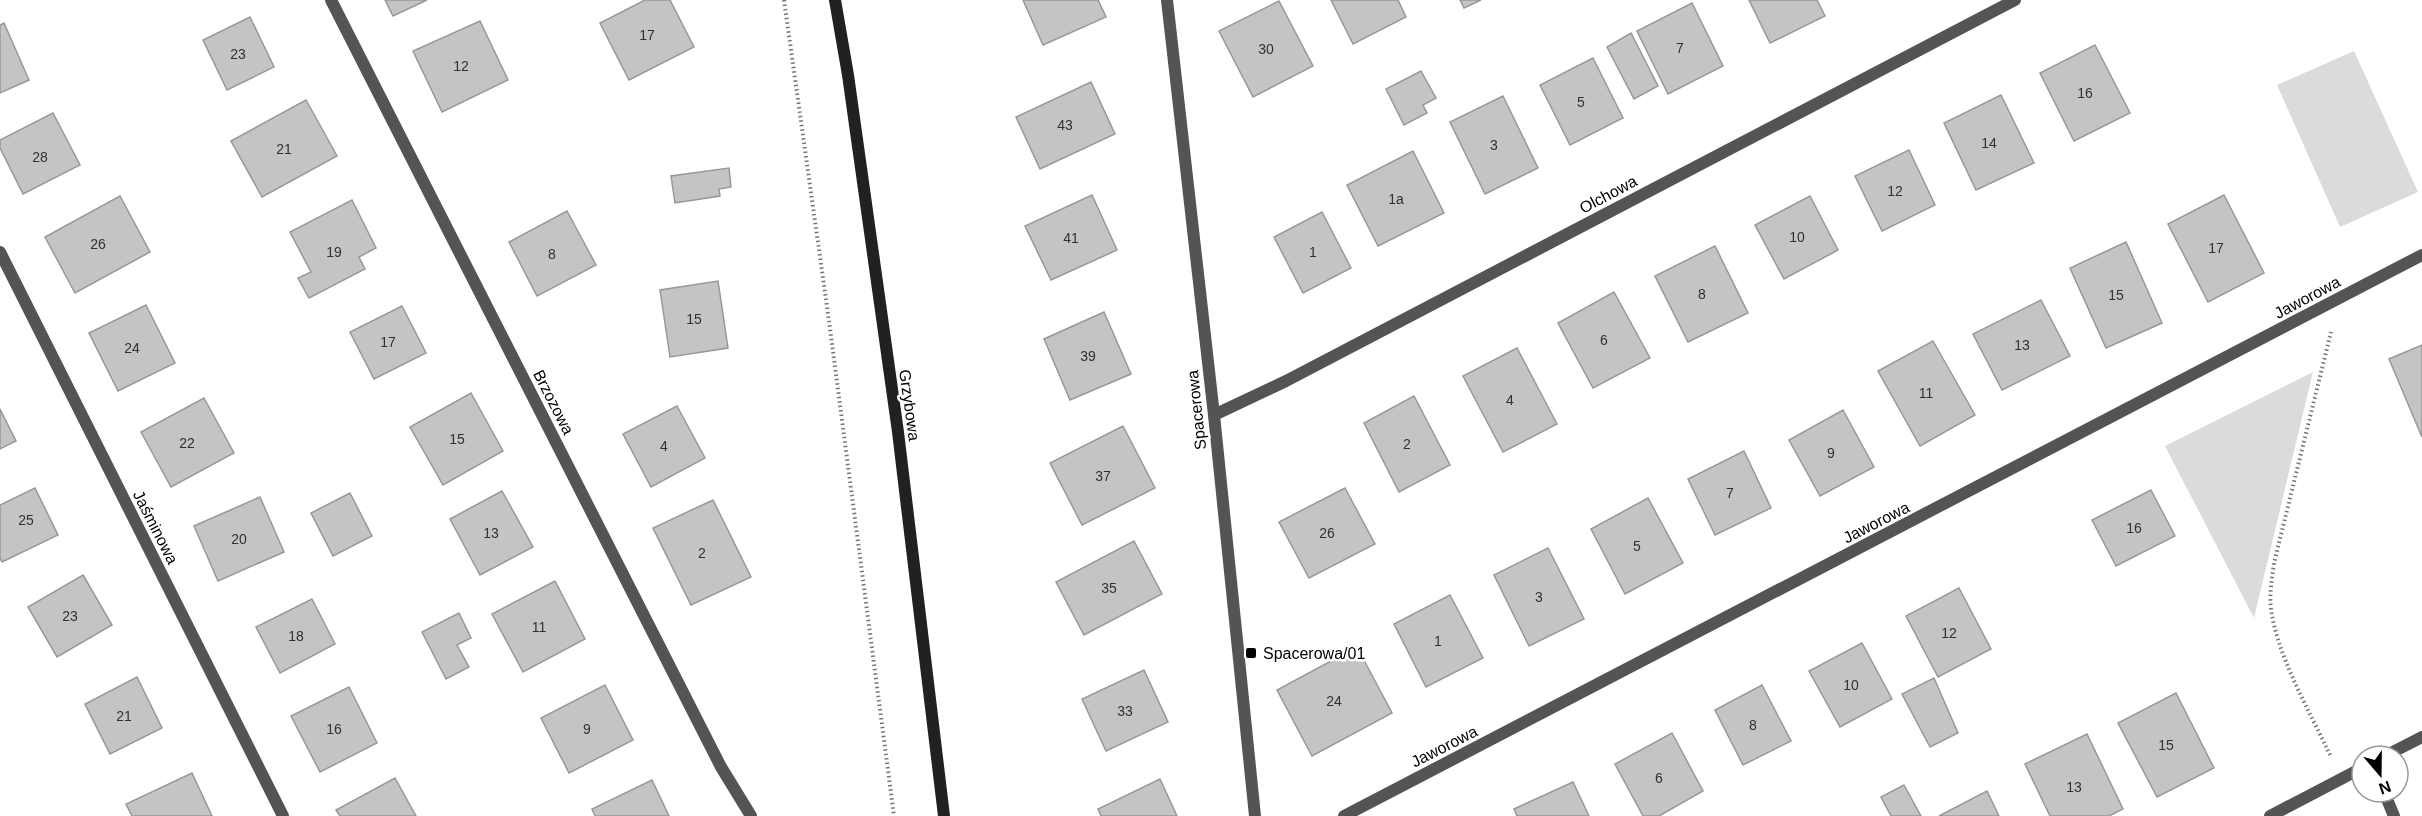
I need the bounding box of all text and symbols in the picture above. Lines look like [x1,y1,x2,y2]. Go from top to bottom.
house number: 17 [639,27,655,43]
house number: 7 [1676,40,1684,56]
house number: 30 [1258,41,1274,57]
house number: 23 [230,46,246,62]
house number: 12 [453,58,469,74]
house number: 16 [2077,85,2093,101]
house number: 5 [1577,94,1585,110]
house number: 43 [1057,117,1073,133]
house number: 14 [1981,135,1997,151]
house number: 3 [1490,137,1498,153]
house number: 21 [276,141,292,157]
house number: 28 [32,149,48,165]
street label: Olchowa [1577,172,1640,217]
house number: 12 [1887,183,1903,199]
house number: 1a [1388,191,1404,207]
house number: 10 [1789,229,1805,245]
house number: 41 [1063,230,1079,246]
house number: 26 [90,236,106,252]
house number: 17 [2208,240,2224,256]
house number: 19 [326,244,342,260]
house number: 1 [1309,244,1317,260]
house number: 8 [548,246,556,262]
street label: Jaworowa [2271,273,2343,322]
house number: 8 [1698,286,1706,302]
house number: 15 [2108,287,2124,303]
house number: 15 [686,311,702,327]
house number: 6 [1600,332,1608,348]
house number: 17 [380,334,396,350]
house number: 13 [2014,337,2030,353]
house number: 24 [124,340,140,356]
house number: 39 [1080,348,1096,364]
street label: Brzozowa [530,367,577,437]
street label: Grzybowa [896,368,923,442]
street label: Spacerowa [1184,369,1209,451]
house number: 11 [1919,385,1933,401]
house number: 4 [1506,392,1514,408]
house number: 15 [449,431,465,447]
house number: 22 [179,435,195,451]
house number: 2 [1403,436,1411,452]
house number: 4 [660,438,668,454]
house number: 9 [1827,445,1835,461]
house number: 37 [1095,468,1111,484]
house number: 7 [1726,485,1734,501]
street label: Jaśminowa [130,488,181,567]
street label: Jaworowa [1840,498,1912,546]
house number: 25 [18,512,34,528]
house number: 16 [2126,520,2142,536]
house number: 13 [483,525,499,541]
house number: 26 [1319,525,1335,541]
house number: 20 [231,531,247,547]
house number: 5 [1633,538,1641,554]
house number: 2 [698,545,706,561]
house number: 35 [1101,580,1117,596]
house number: 3 [1535,589,1543,605]
house number: 23 [62,608,78,624]
house number: 11 [532,619,546,635]
house number: 12 [1941,625,1957,641]
house number: 18 [288,628,304,644]
house number: 1 [1434,633,1442,649]
place label: Spacerowa/01 [1263,645,1365,662]
marker: Spacerowa/01 [1244,646,1258,660]
house number: 10 [1843,677,1859,693]
house number: 24 [1326,693,1342,709]
house number: 33 [1117,703,1133,719]
house number: 21 [116,708,132,724]
house number: 8 [1749,717,1757,733]
house number: 16 [326,721,342,737]
house number: 9 [583,721,591,737]
street label: Jaworowa [1408,722,1480,770]
house number: 15 [2158,737,2174,753]
north arrow [2350,744,2410,804]
house number: 6 [1655,770,1663,786]
text: N [2377,778,2393,798]
house number: 13 [2066,779,2082,795]

